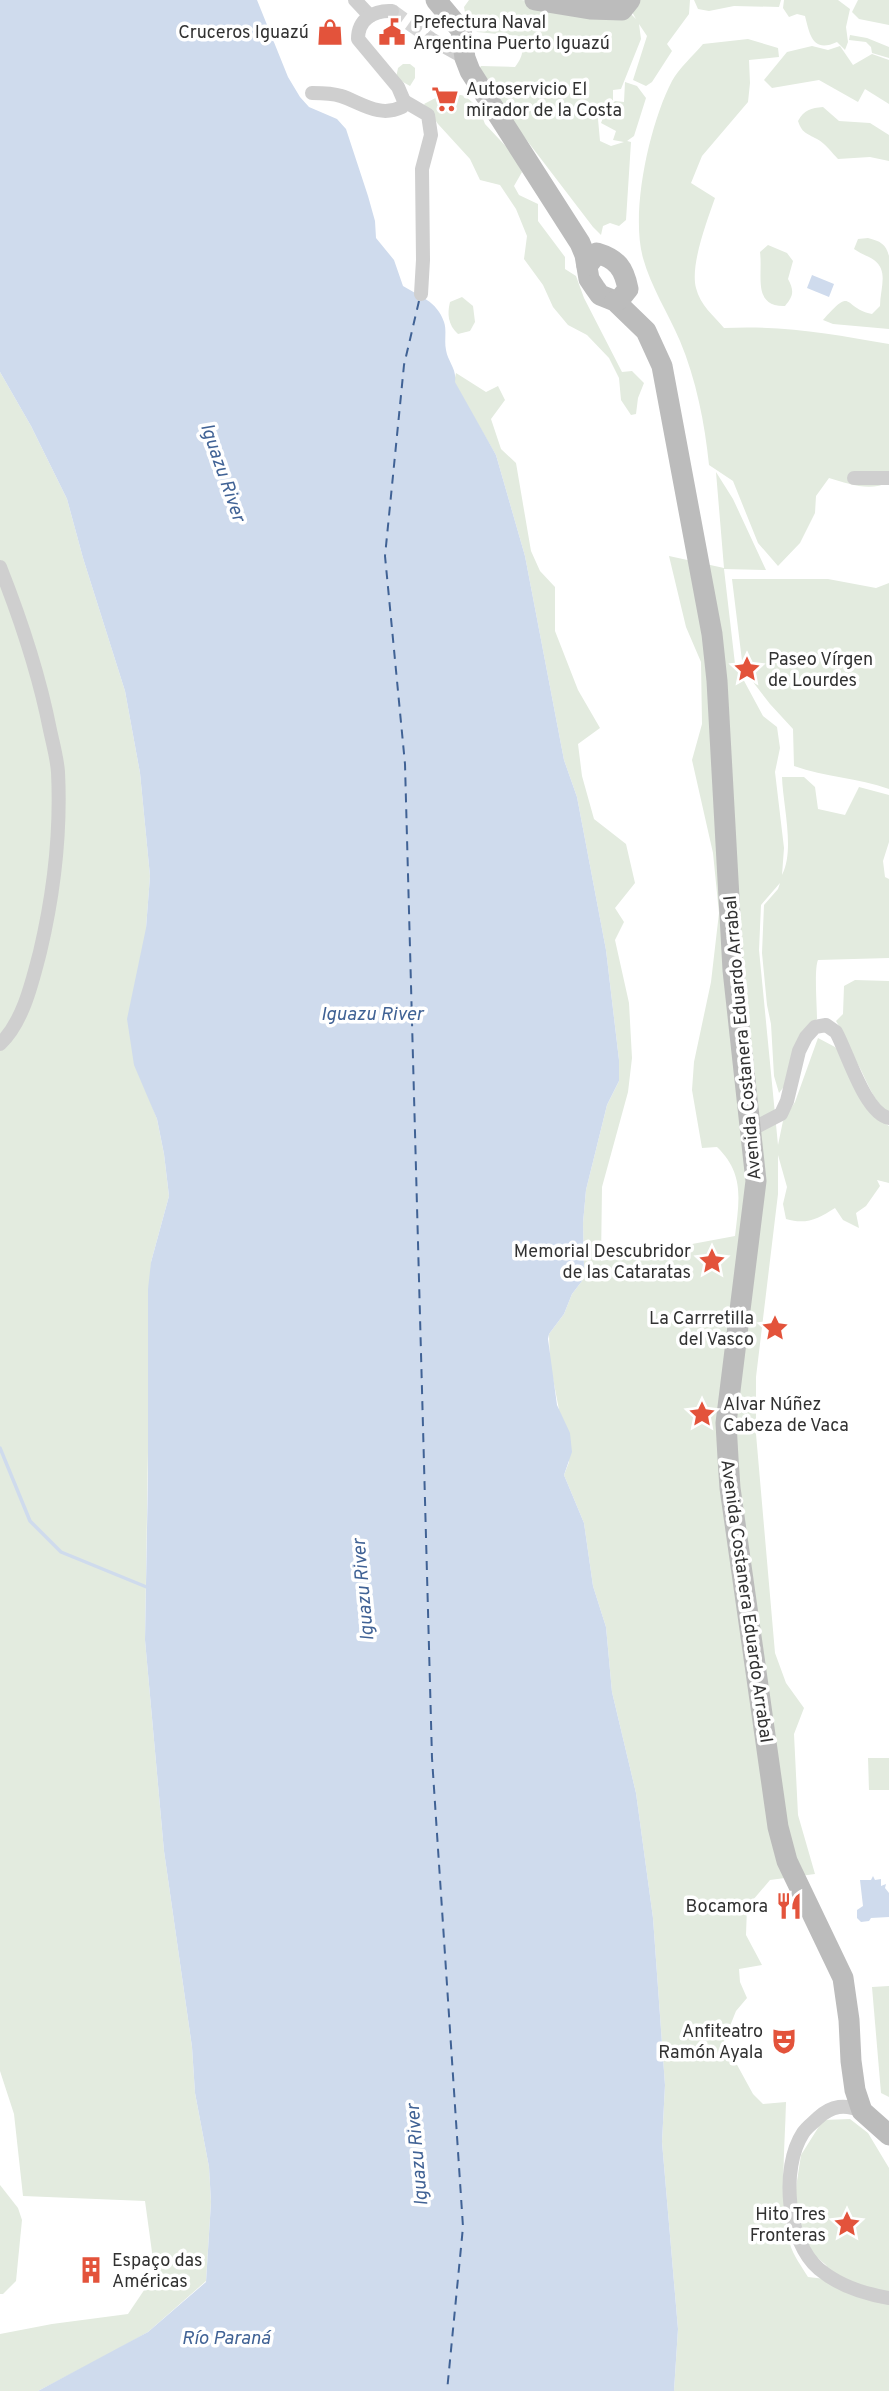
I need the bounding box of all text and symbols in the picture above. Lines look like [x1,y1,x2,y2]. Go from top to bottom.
place label: Prefectura Naval Argentina Puerto Iguazú [413,12,610,56]
shop icon: Cruceros Iguazú [315,17,345,47]
public building icon: Prefectura Naval Argentina Puerto Iguazú [377,17,407,47]
place label: Cruceros Iguazú [178,22,309,45]
place label: Autoservicio El mirador de la Costa [466,79,622,123]
supermarket icon: Autoservicio El mirador de la Costa [430,84,460,114]
water label: Iguazu River [194,420,251,527]
place label: Paseo Vírgen de Lourdes [768,649,873,693]
place icon: Paseo Vírgen de Lourdes [732,654,762,684]
street label: Avenida Costanera Eduardo Arrabal [720,894,767,1181]
water label: Iguazu River [321,1003,425,1027]
place label: Memorial Descubridor de las Cataratas [514,1241,691,1285]
place icon: Memorial Descubridor de las Cataratas [697,1246,727,1276]
place label: La Carrretilla del Vasco [649,1308,754,1352]
place icon: La Carrretilla del Vasco [760,1313,790,1343]
place label: Alvar Núñez Cabeza de Vaca [723,1394,849,1438]
place icon: Alvar Núñez Cabeza de Vaca [687,1399,717,1429]
street label: Avenida Costanera Eduardo Arrabal [714,1458,777,1744]
water label: Iguazu River [347,1536,380,1642]
restaurant icon: Bocamora [774,1891,804,1921]
place label: Bocamora [686,1896,768,1919]
place label: Anfiteatro Ramón Ayala [658,2021,763,2065]
theatre icon: Anfiteatro Ramón Ayala [769,2026,799,2056]
water label: Iguazu River [401,2101,434,2207]
place label: Hito Tres Fronteras [750,2204,826,2248]
place icon: Hito Tres Fronteras [832,2209,862,2239]
place label: Espaço das Américas [112,2250,203,2294]
building icon: Espaço das Américas [76,2255,106,2285]
water label: Río Paraná [182,2327,273,2351]

